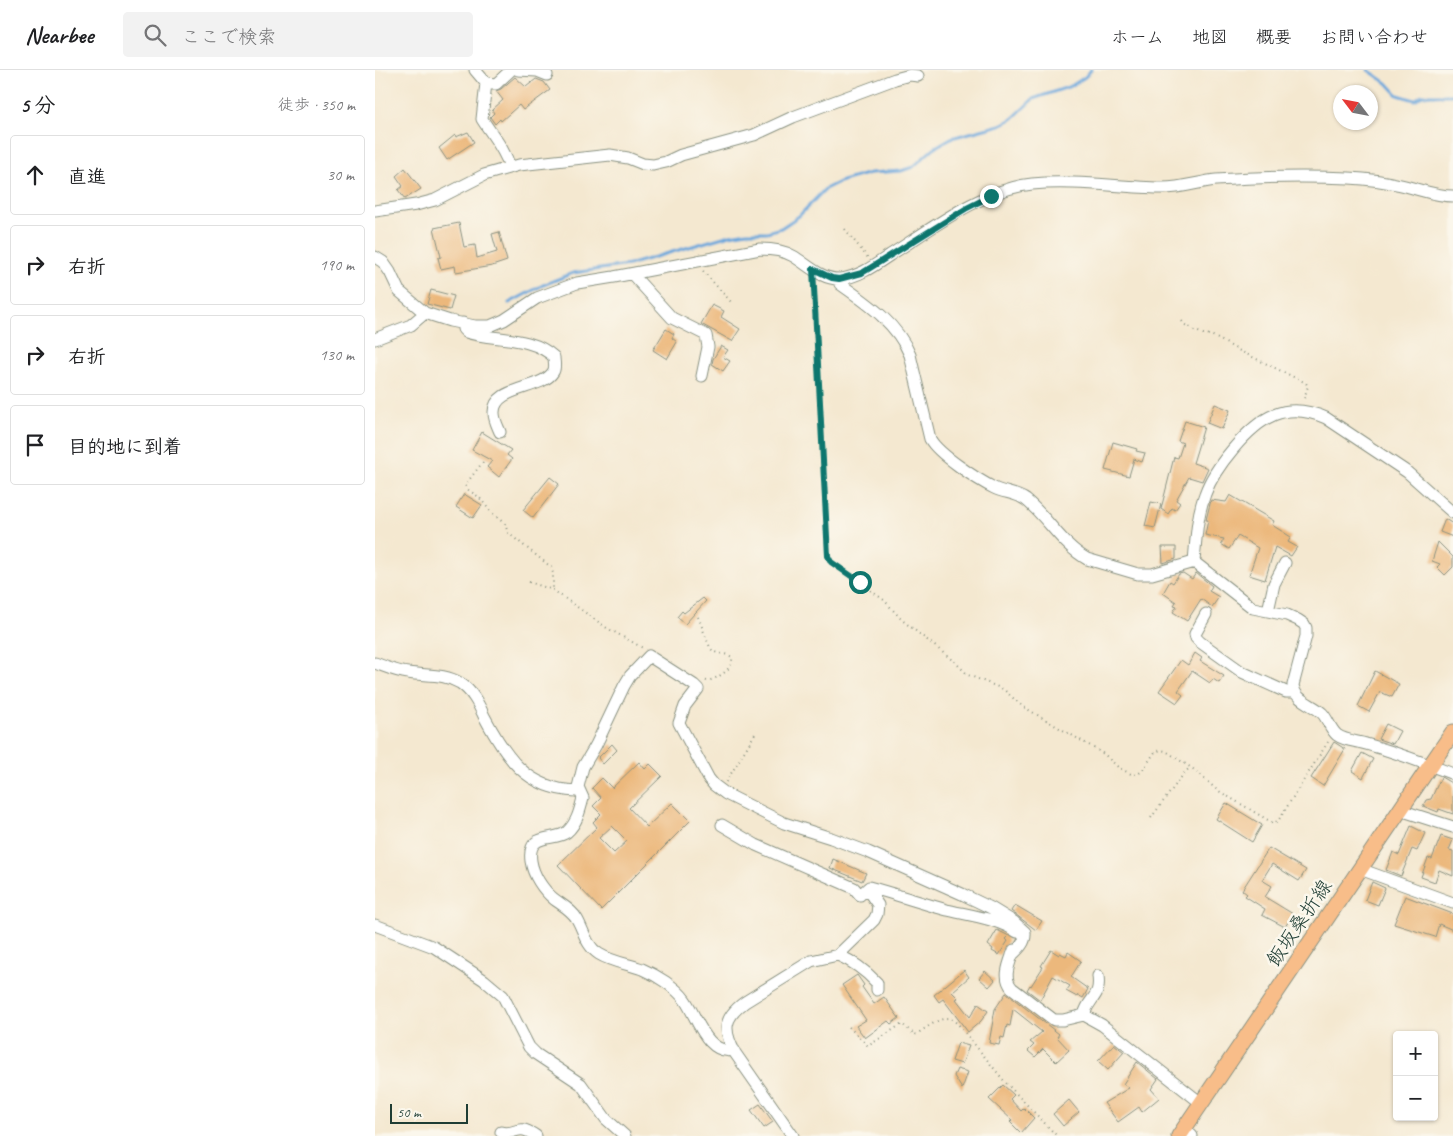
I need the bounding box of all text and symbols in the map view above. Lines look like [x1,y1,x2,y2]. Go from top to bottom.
search box [123,12,473,57]
text: Nearbee [25,20,93,50]
icon: search [141,21,169,49]
text: ここで検索 [181,25,276,49]
text: ホーム [1111,26,1164,48]
text: 地図 [1192,26,1228,48]
text: 概要 [1256,26,1292,48]
text: お問い合わせ [1320,26,1428,48]
north arrow [1333,85,1378,130]
text: 5 分 [20,92,55,118]
text: 徒歩 · 350 m [278,95,355,115]
icon: ahead [21,161,49,189]
text: 直進 [68,165,106,189]
text: 30 m [327,165,354,185]
route end [980,185,1003,208]
icon: right [21,251,49,279]
text: 右折 [68,255,106,279]
text: 190 m [320,255,354,275]
icon: right [21,341,49,369]
text: 右折 [68,345,106,369]
text: 130 m [320,345,354,365]
icon: arrive [21,431,49,459]
text: 目的地に到着 [68,435,182,459]
route start [849,571,872,594]
street label: 飯坂桑折線 [1261,875,1337,971]
map controls [1393,1031,1438,1121]
button: + [1393,1031,1438,1076]
button: − [1393,1076,1438,1121]
scale bar [390,1101,467,1124]
text: 50 m [397,1104,421,1121]

